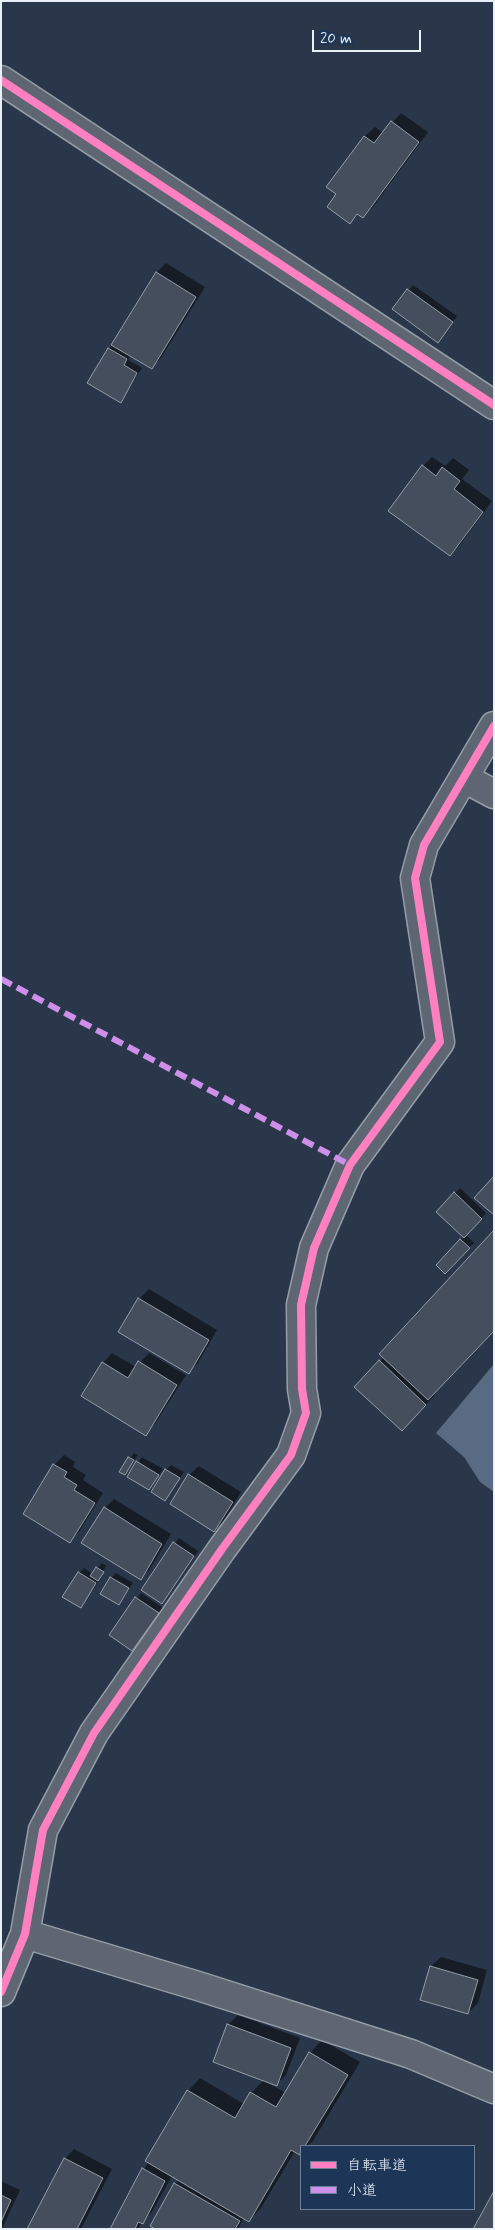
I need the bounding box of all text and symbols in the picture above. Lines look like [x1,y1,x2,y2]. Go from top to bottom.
scale bar [315,20,424,52]
text: 20 m [320,29,352,49]
legend [300,2145,475,2210]
text: 自転車道 [347,2156,407,2176]
text: 小道 [347,2181,377,2201]

